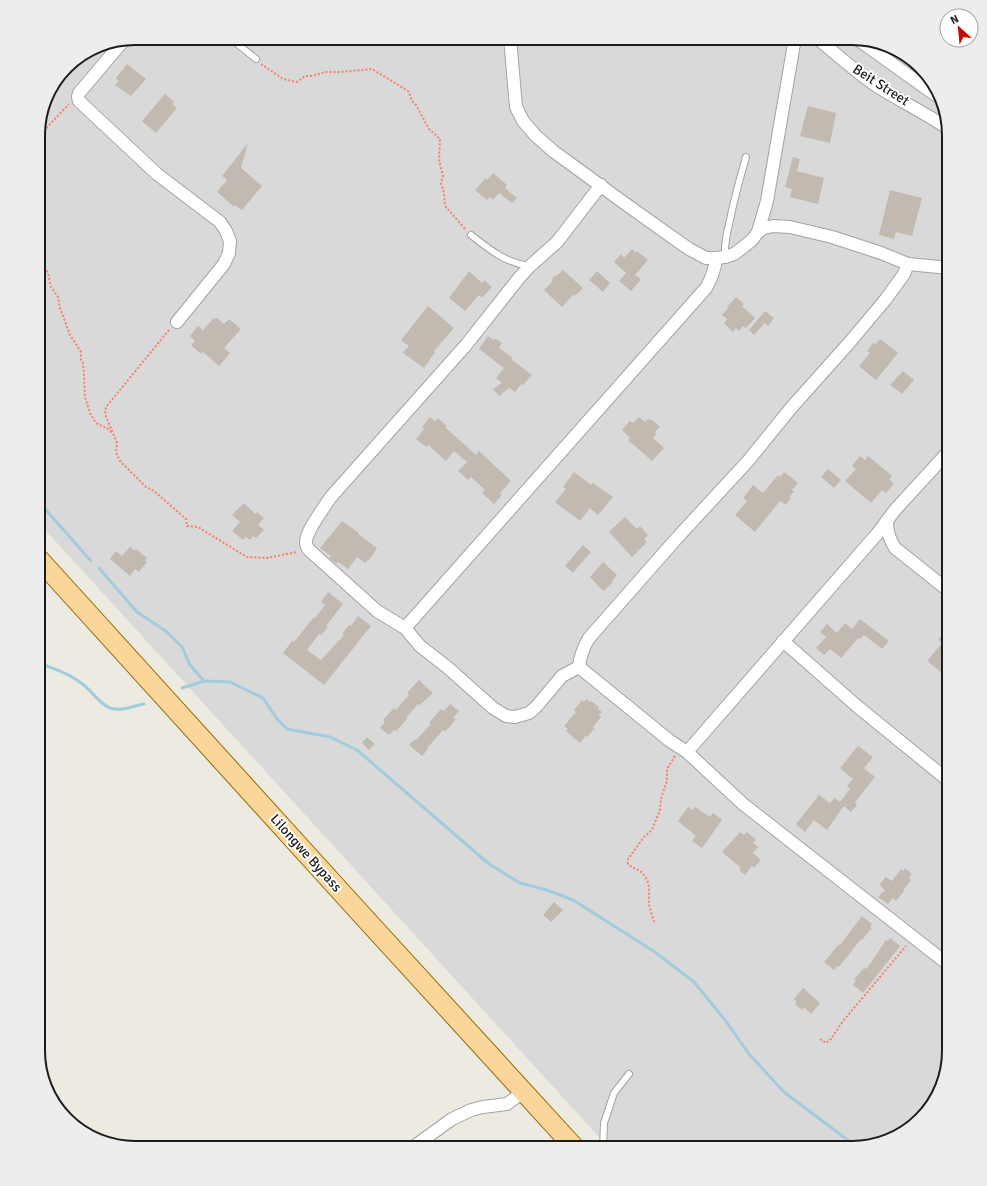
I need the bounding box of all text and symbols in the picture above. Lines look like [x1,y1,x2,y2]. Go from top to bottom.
north arrow [939,8,979,48]
text: N [948,12,961,27]
street label: Beit Street [850,61,912,110]
street label: Lilongwe Bypass [267,811,345,895]

